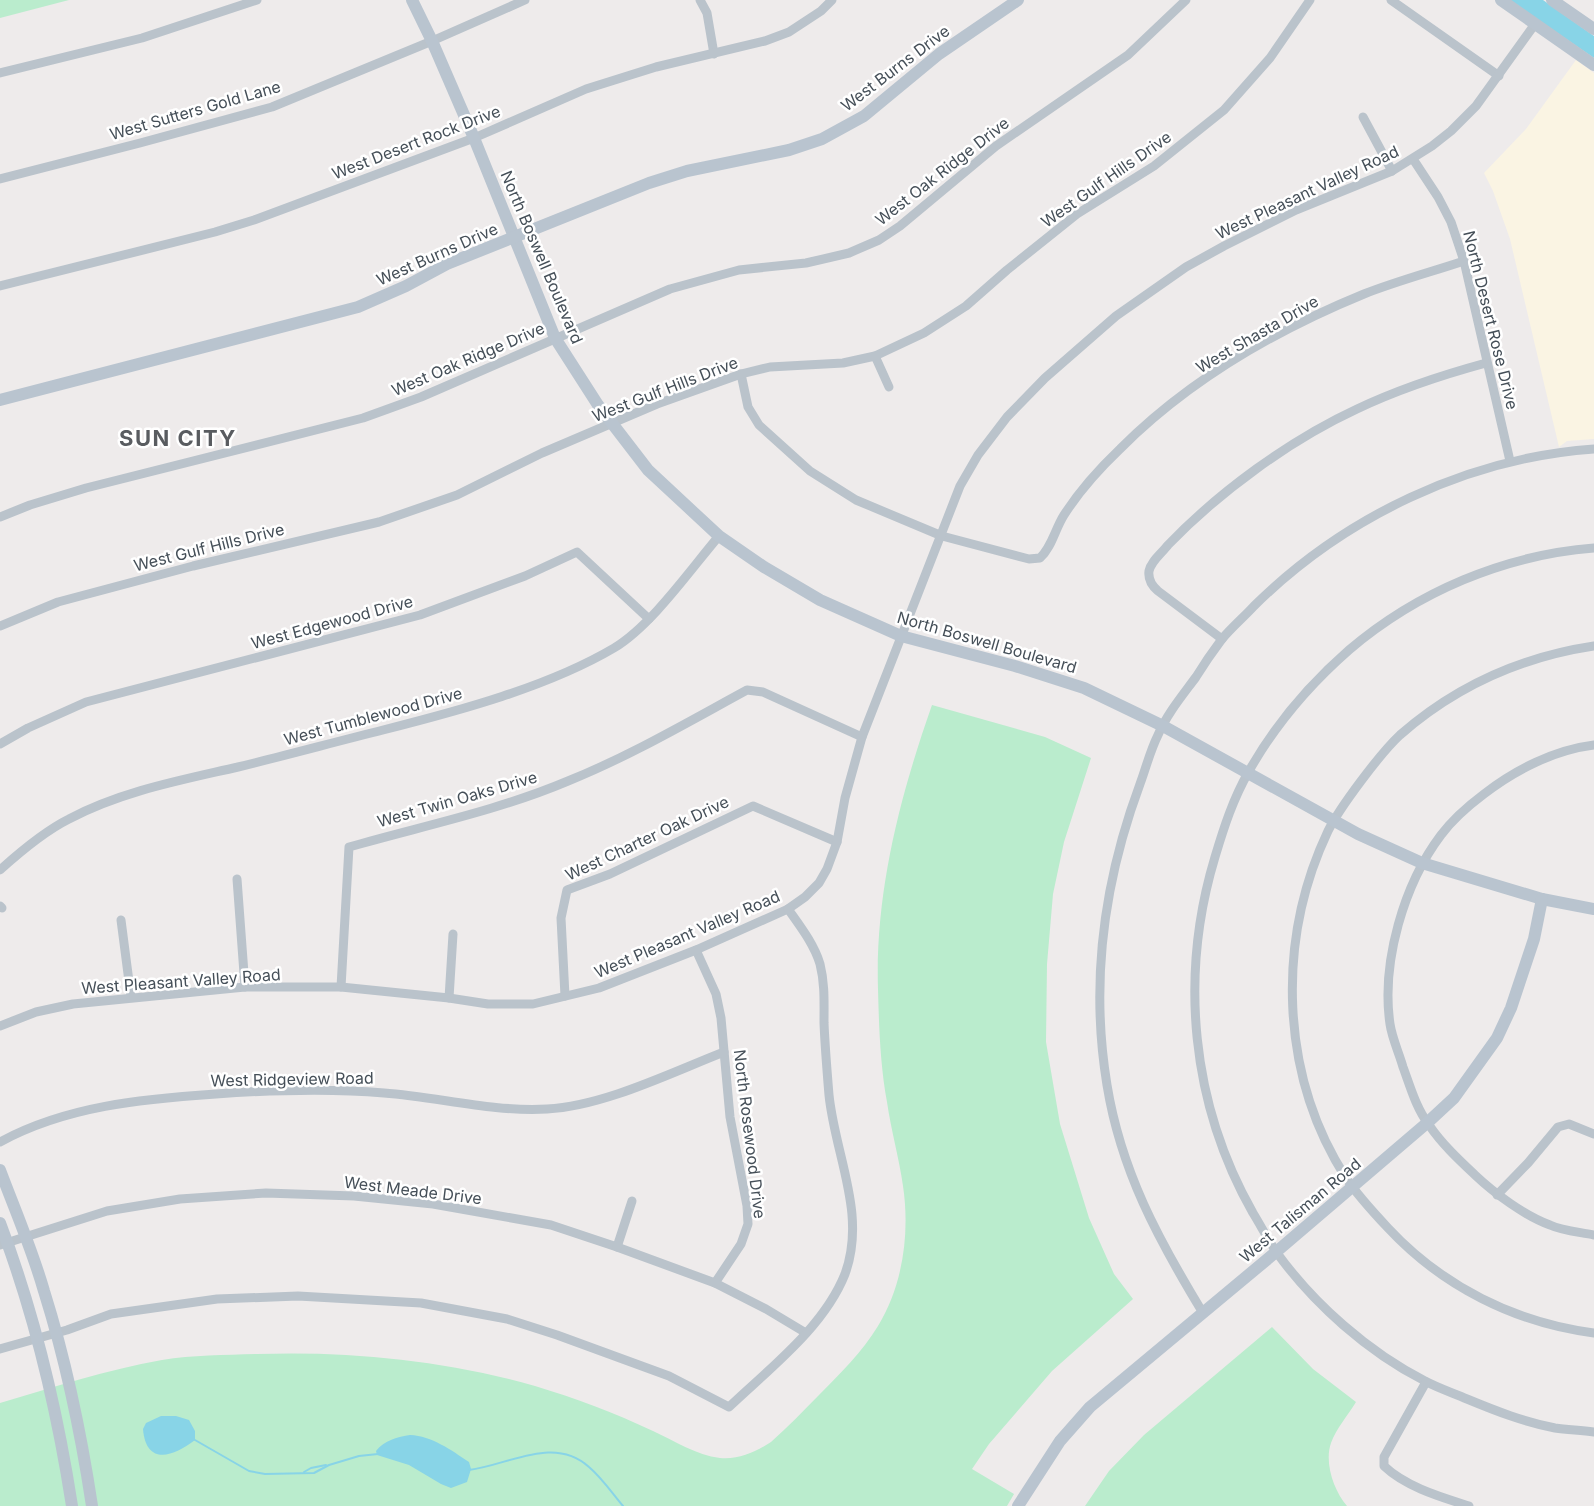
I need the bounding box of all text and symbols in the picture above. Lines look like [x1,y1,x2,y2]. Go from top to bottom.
street label: West Burns Drive [837,21,953,115]
street label: West Sutters Gold Lane [107,76,283,144]
street label: West Desert Rock Drive [329,101,503,183]
street label: West Oak Ridge Drive [871,113,1013,229]
street label: West Gulf Hills Drive [1037,127,1175,231]
street label: West Pleasant Valley Road [1212,141,1402,243]
street label: North Boswell Boulevard [496,168,588,346]
street label: West Burns Drive [373,218,501,290]
street label: North Desert Rose Drive [1459,229,1523,411]
street label: West Shasta Drive [1192,291,1322,377]
street label: West Oak Ridge Drive [388,318,548,400]
street label: West Gulf Hills Drive [589,352,741,426]
district label: SUN CITY [119,425,237,451]
street label: West Gulf Hills Drive [132,519,286,575]
street label: West Edgewood Drive [249,591,415,653]
street label: North Boswell Boulevard [895,607,1079,677]
street label: West Tumblewood Drive [282,683,464,749]
street label: West Twin Oaks Drive [375,767,539,831]
street label: West Charter Oak Drive [562,791,732,885]
street label: West Pleasant Valley Road [591,886,783,982]
street label: West Pleasant Valley Road [81,964,281,998]
street label: North Rosewood Drive [730,1048,770,1220]
street label: West Ridgeview Road [210,1068,374,1090]
street label: West Talisman Road [1235,1153,1365,1267]
street label: West Meade Drive [343,1172,483,1208]

